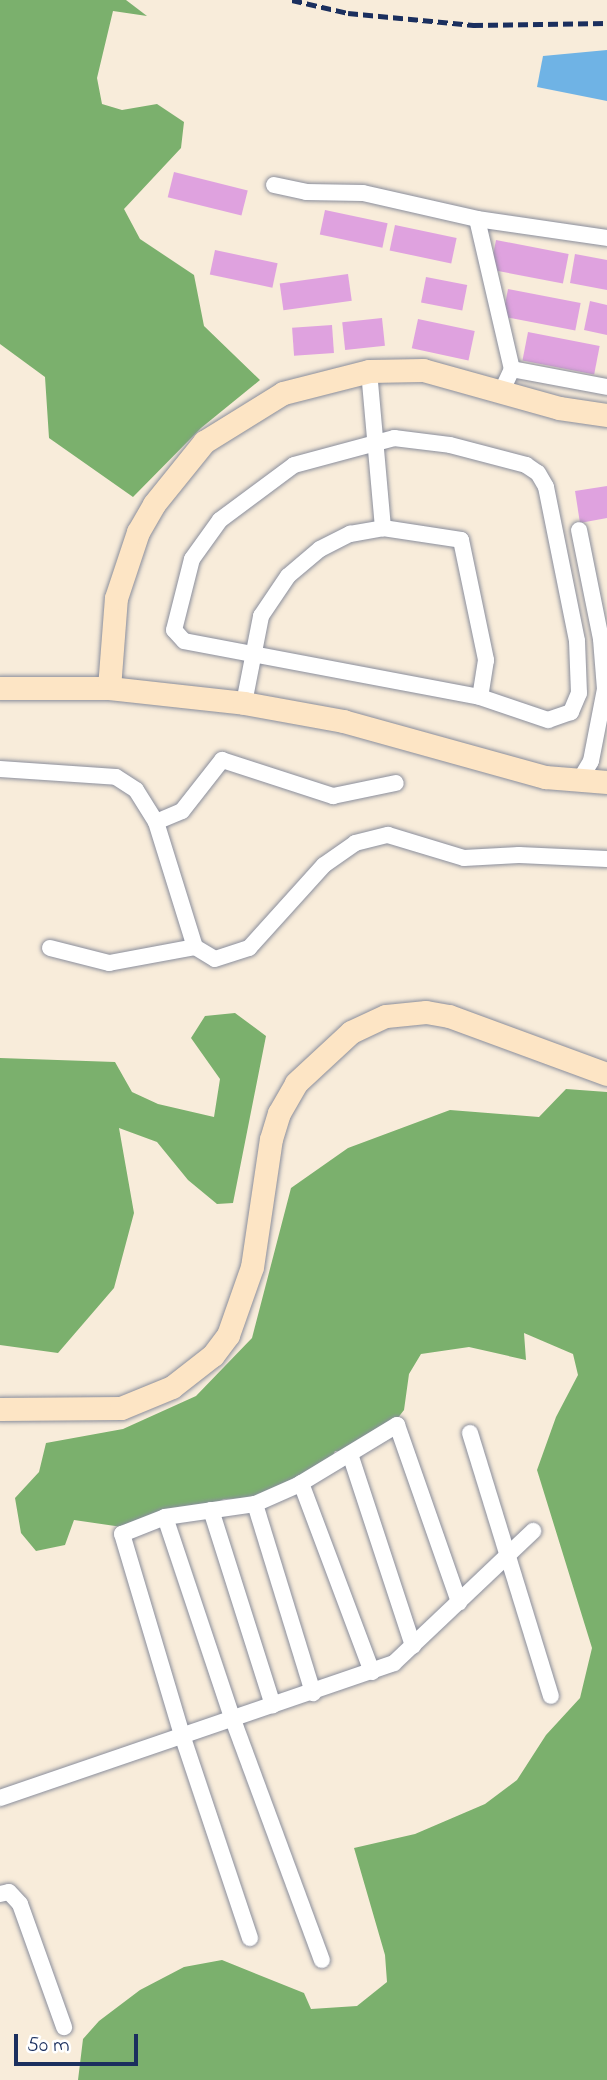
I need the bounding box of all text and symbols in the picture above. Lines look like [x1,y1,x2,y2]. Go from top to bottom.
scale bar [18,2021,142,2064]
text: 50 m [27,2031,70,2061]

